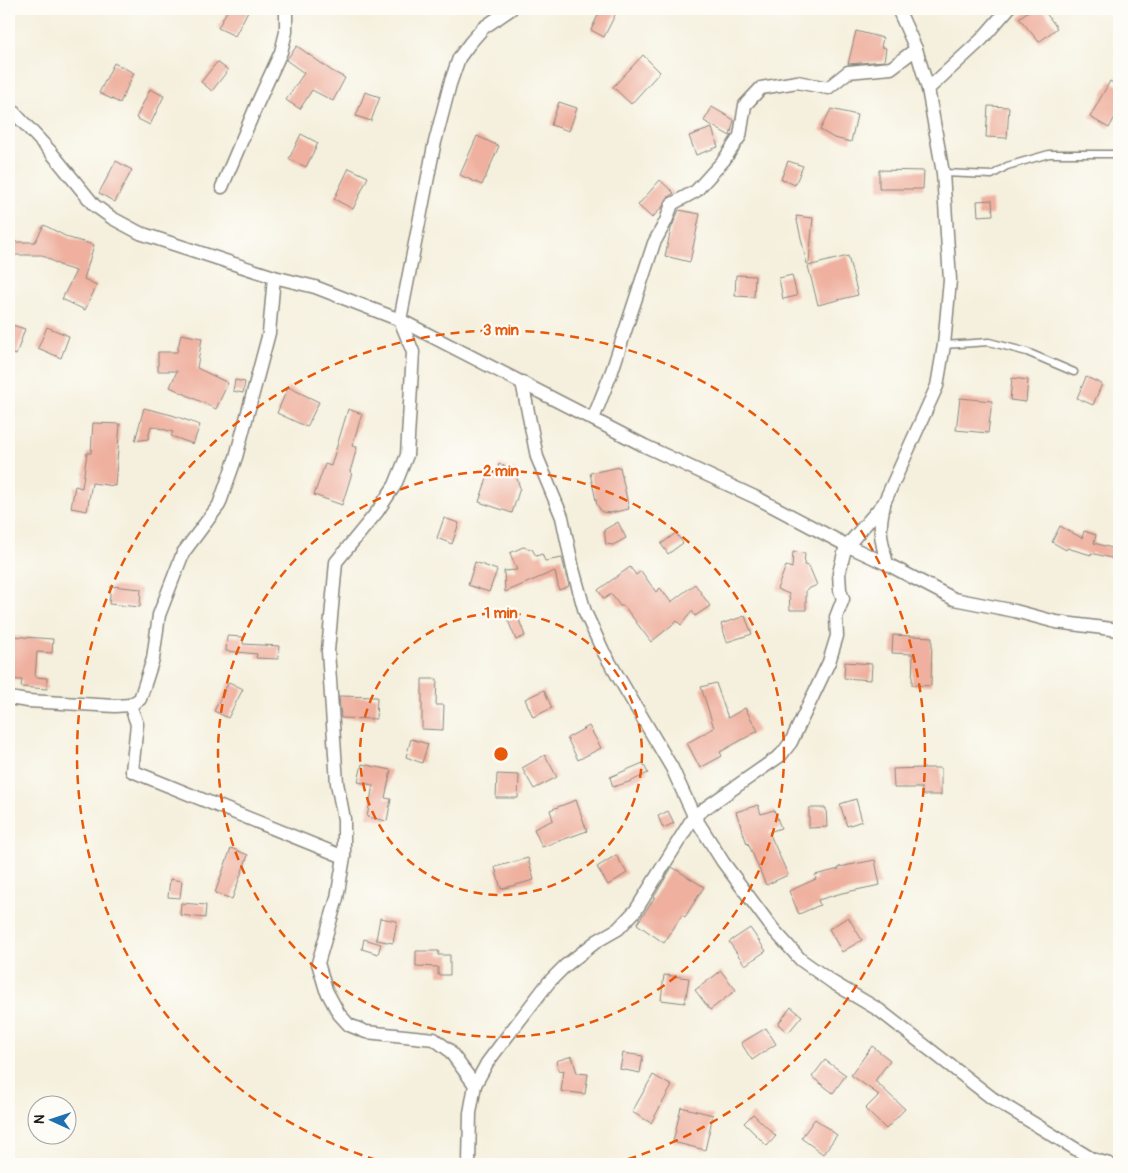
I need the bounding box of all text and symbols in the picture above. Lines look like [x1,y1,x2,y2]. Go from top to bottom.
text: 3 min [483,321,519,340]
text: 2 min [483,462,519,481]
text: 1 min [484,604,518,623]
centre of rings [492,745,510,763]
north arrow [28,1096,78,1146]
text: N [31,1114,48,1125]

